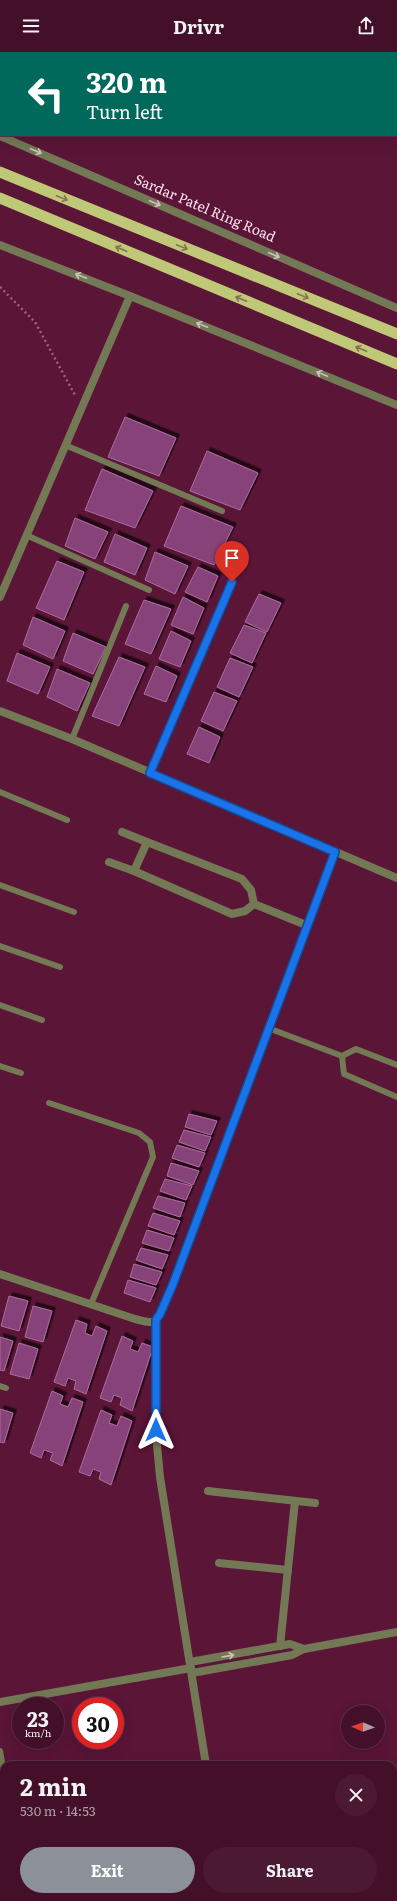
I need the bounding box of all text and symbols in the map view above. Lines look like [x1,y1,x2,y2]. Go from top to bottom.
text: Drivr [173,13,224,40]
icon: menu [20,15,42,37]
icon: share [355,15,377,37]
text: 320 m [86,60,167,102]
icon: left [20,68,72,120]
text: Turn left [86,98,163,125]
one-way arrow [29,148,41,156]
street label: Sardar Patel Ring Road [132,168,280,246]
one-way arrow [56,194,68,202]
one-way arrow [149,200,161,207]
one-way arrow [176,243,188,251]
one-way arrow [116,244,128,252]
one-way arrow [268,251,280,259]
one-way arrow [76,272,88,280]
one-way arrow [296,293,308,300]
one-way arrow [236,295,248,302]
one-way arrow [196,321,208,328]
one-way arrow [355,345,367,353]
one-way arrow [317,370,329,378]
pin [215,541,249,582]
icon: arrive [221,547,243,569]
position arrow [135,1409,177,1451]
one-way arrow [221,1651,234,1659]
speed limit sign: 30 [72,1697,124,1749]
text: 23 [27,1703,49,1733]
north arrow [341,1705,385,1749]
map controls [341,1705,385,1749]
text: km/h [25,1725,51,1740]
text: 2 min [20,1768,87,1803]
button: close [335,1774,377,1816]
text: 530 m · 14:53 [20,1801,96,1820]
button: Exit [20,1847,195,1893]
button: Share [203,1847,377,1893]

